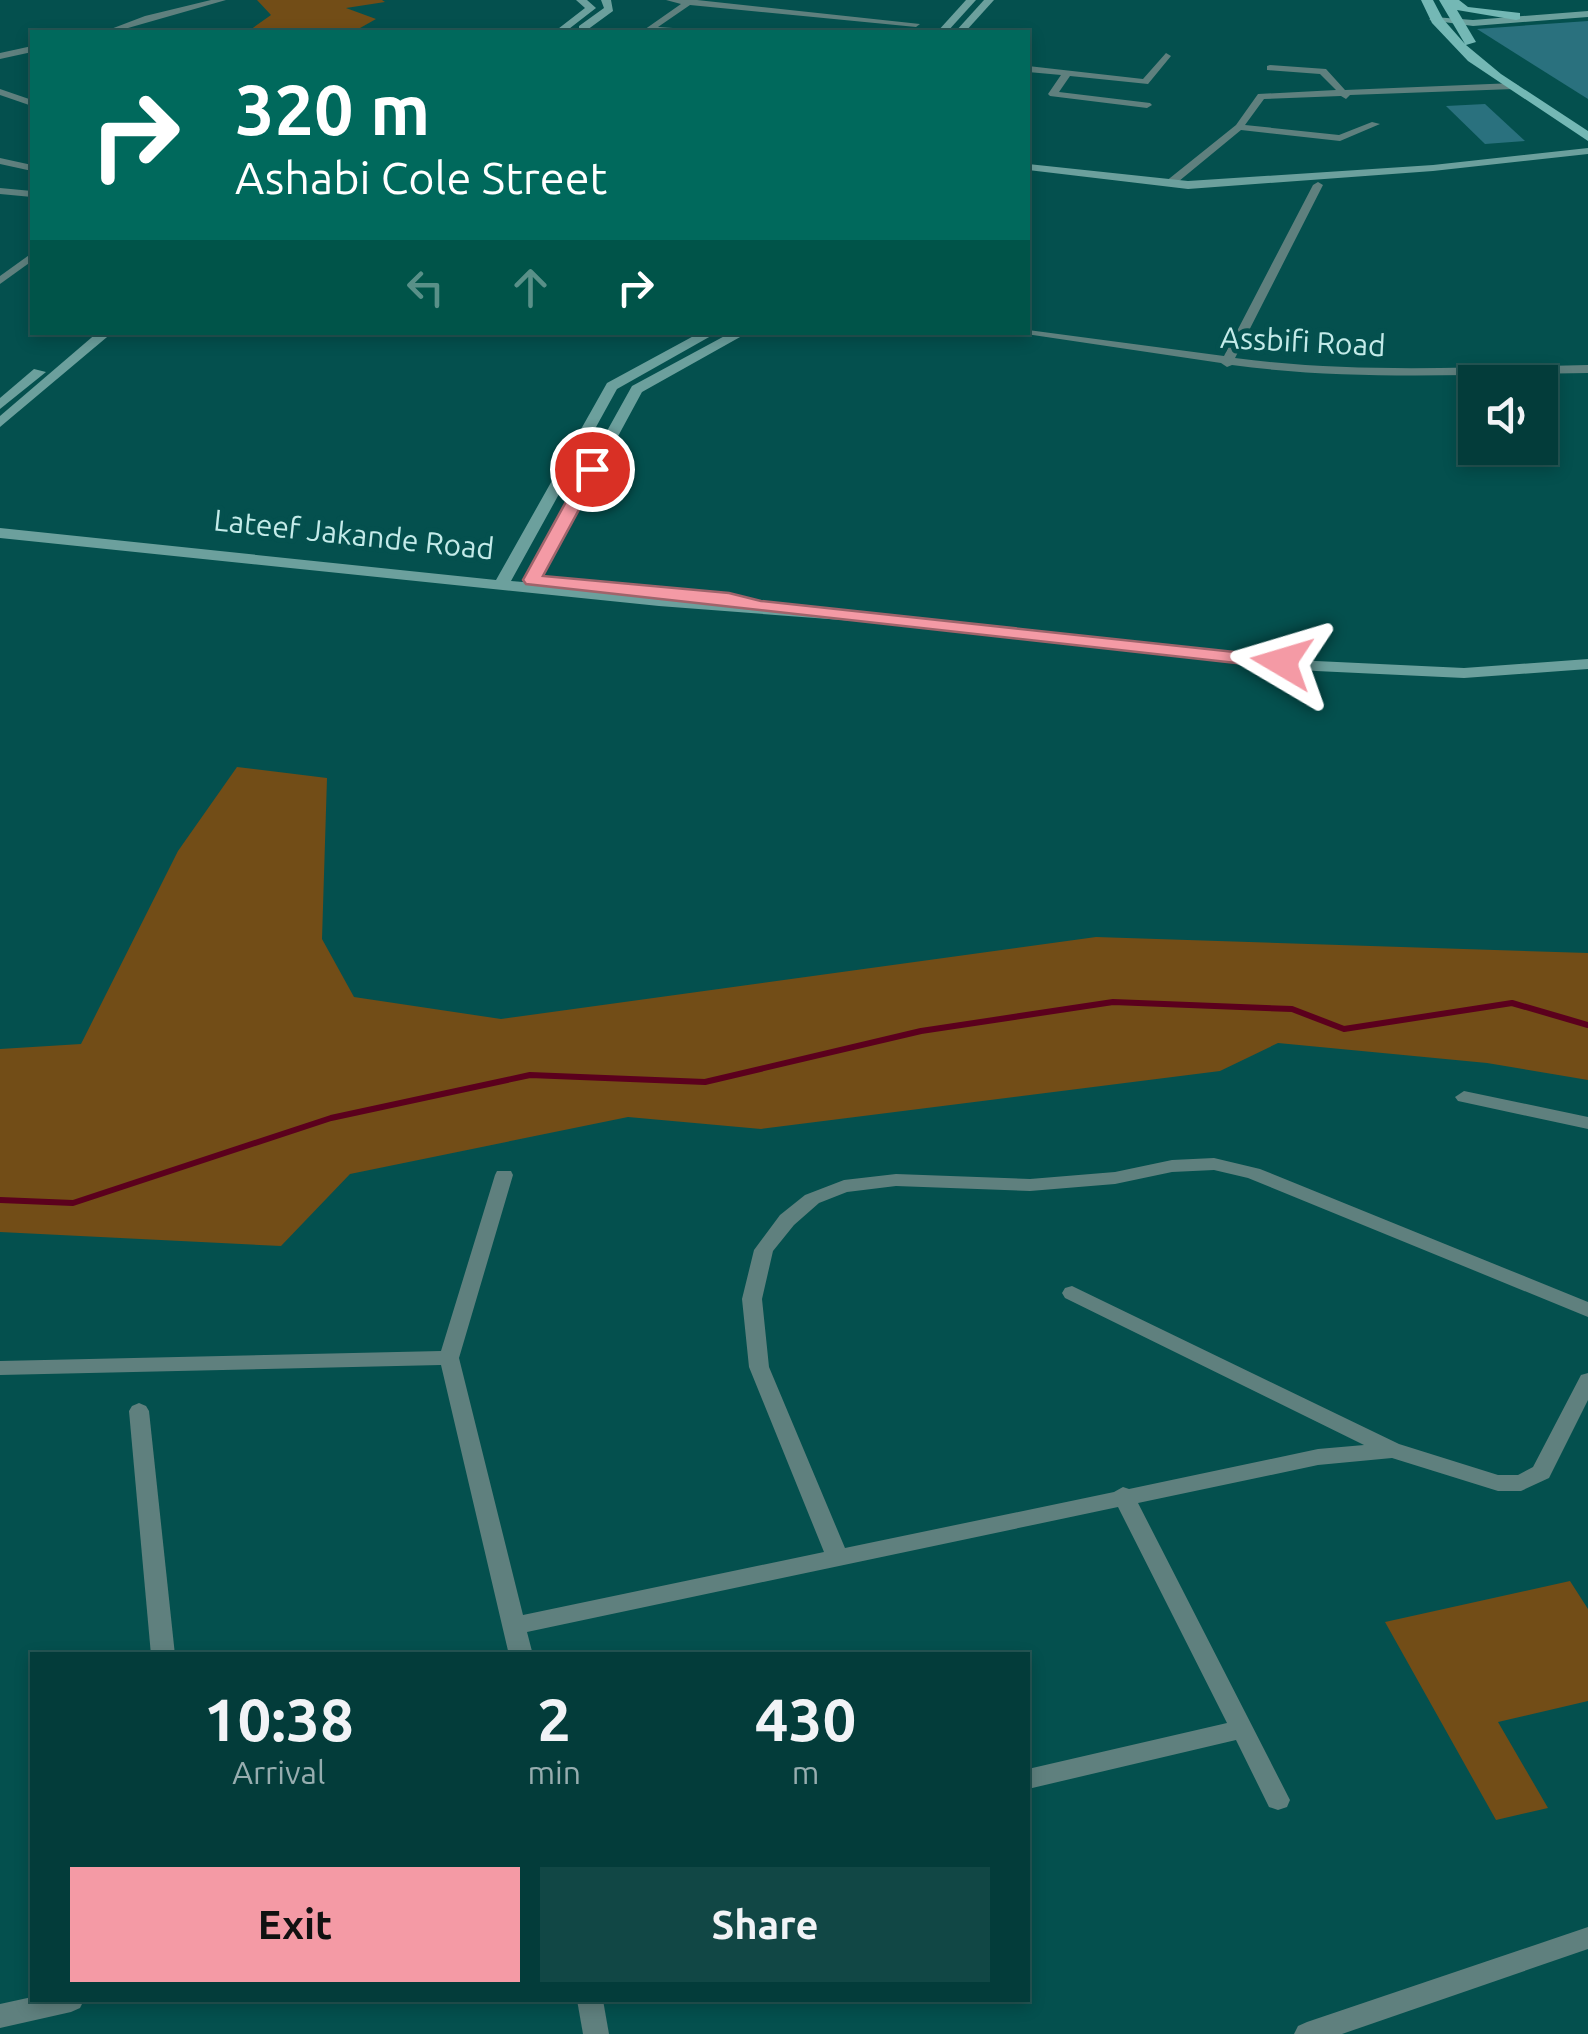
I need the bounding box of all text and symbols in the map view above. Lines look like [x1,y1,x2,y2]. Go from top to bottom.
icon: right [70,70,200,200]
text: 320 m [235,70,430,148]
text: Ashabi Cole Street [235,152,607,203]
icon: left [398,260,453,315]
icon: ahead [503,260,558,315]
icon: right [608,260,663,315]
street label: Assbifi Road [1219,320,1387,362]
map controls [1458,365,1558,465]
button: sound [1458,365,1558,465]
pin [550,427,635,512]
icon: arrive [565,442,620,497]
street label: Lateef Jakande Road [212,502,496,566]
position arrow [1230,610,1334,714]
text: 10:38 [204,1685,354,1752]
text: 2 [537,1685,571,1752]
text: 430 [755,1685,856,1752]
text: Arrival [232,1754,325,1790]
text: min [527,1754,581,1790]
text: m [792,1754,819,1790]
button: Exit [70,1867,520,1982]
button: Share [540,1867,990,1982]

